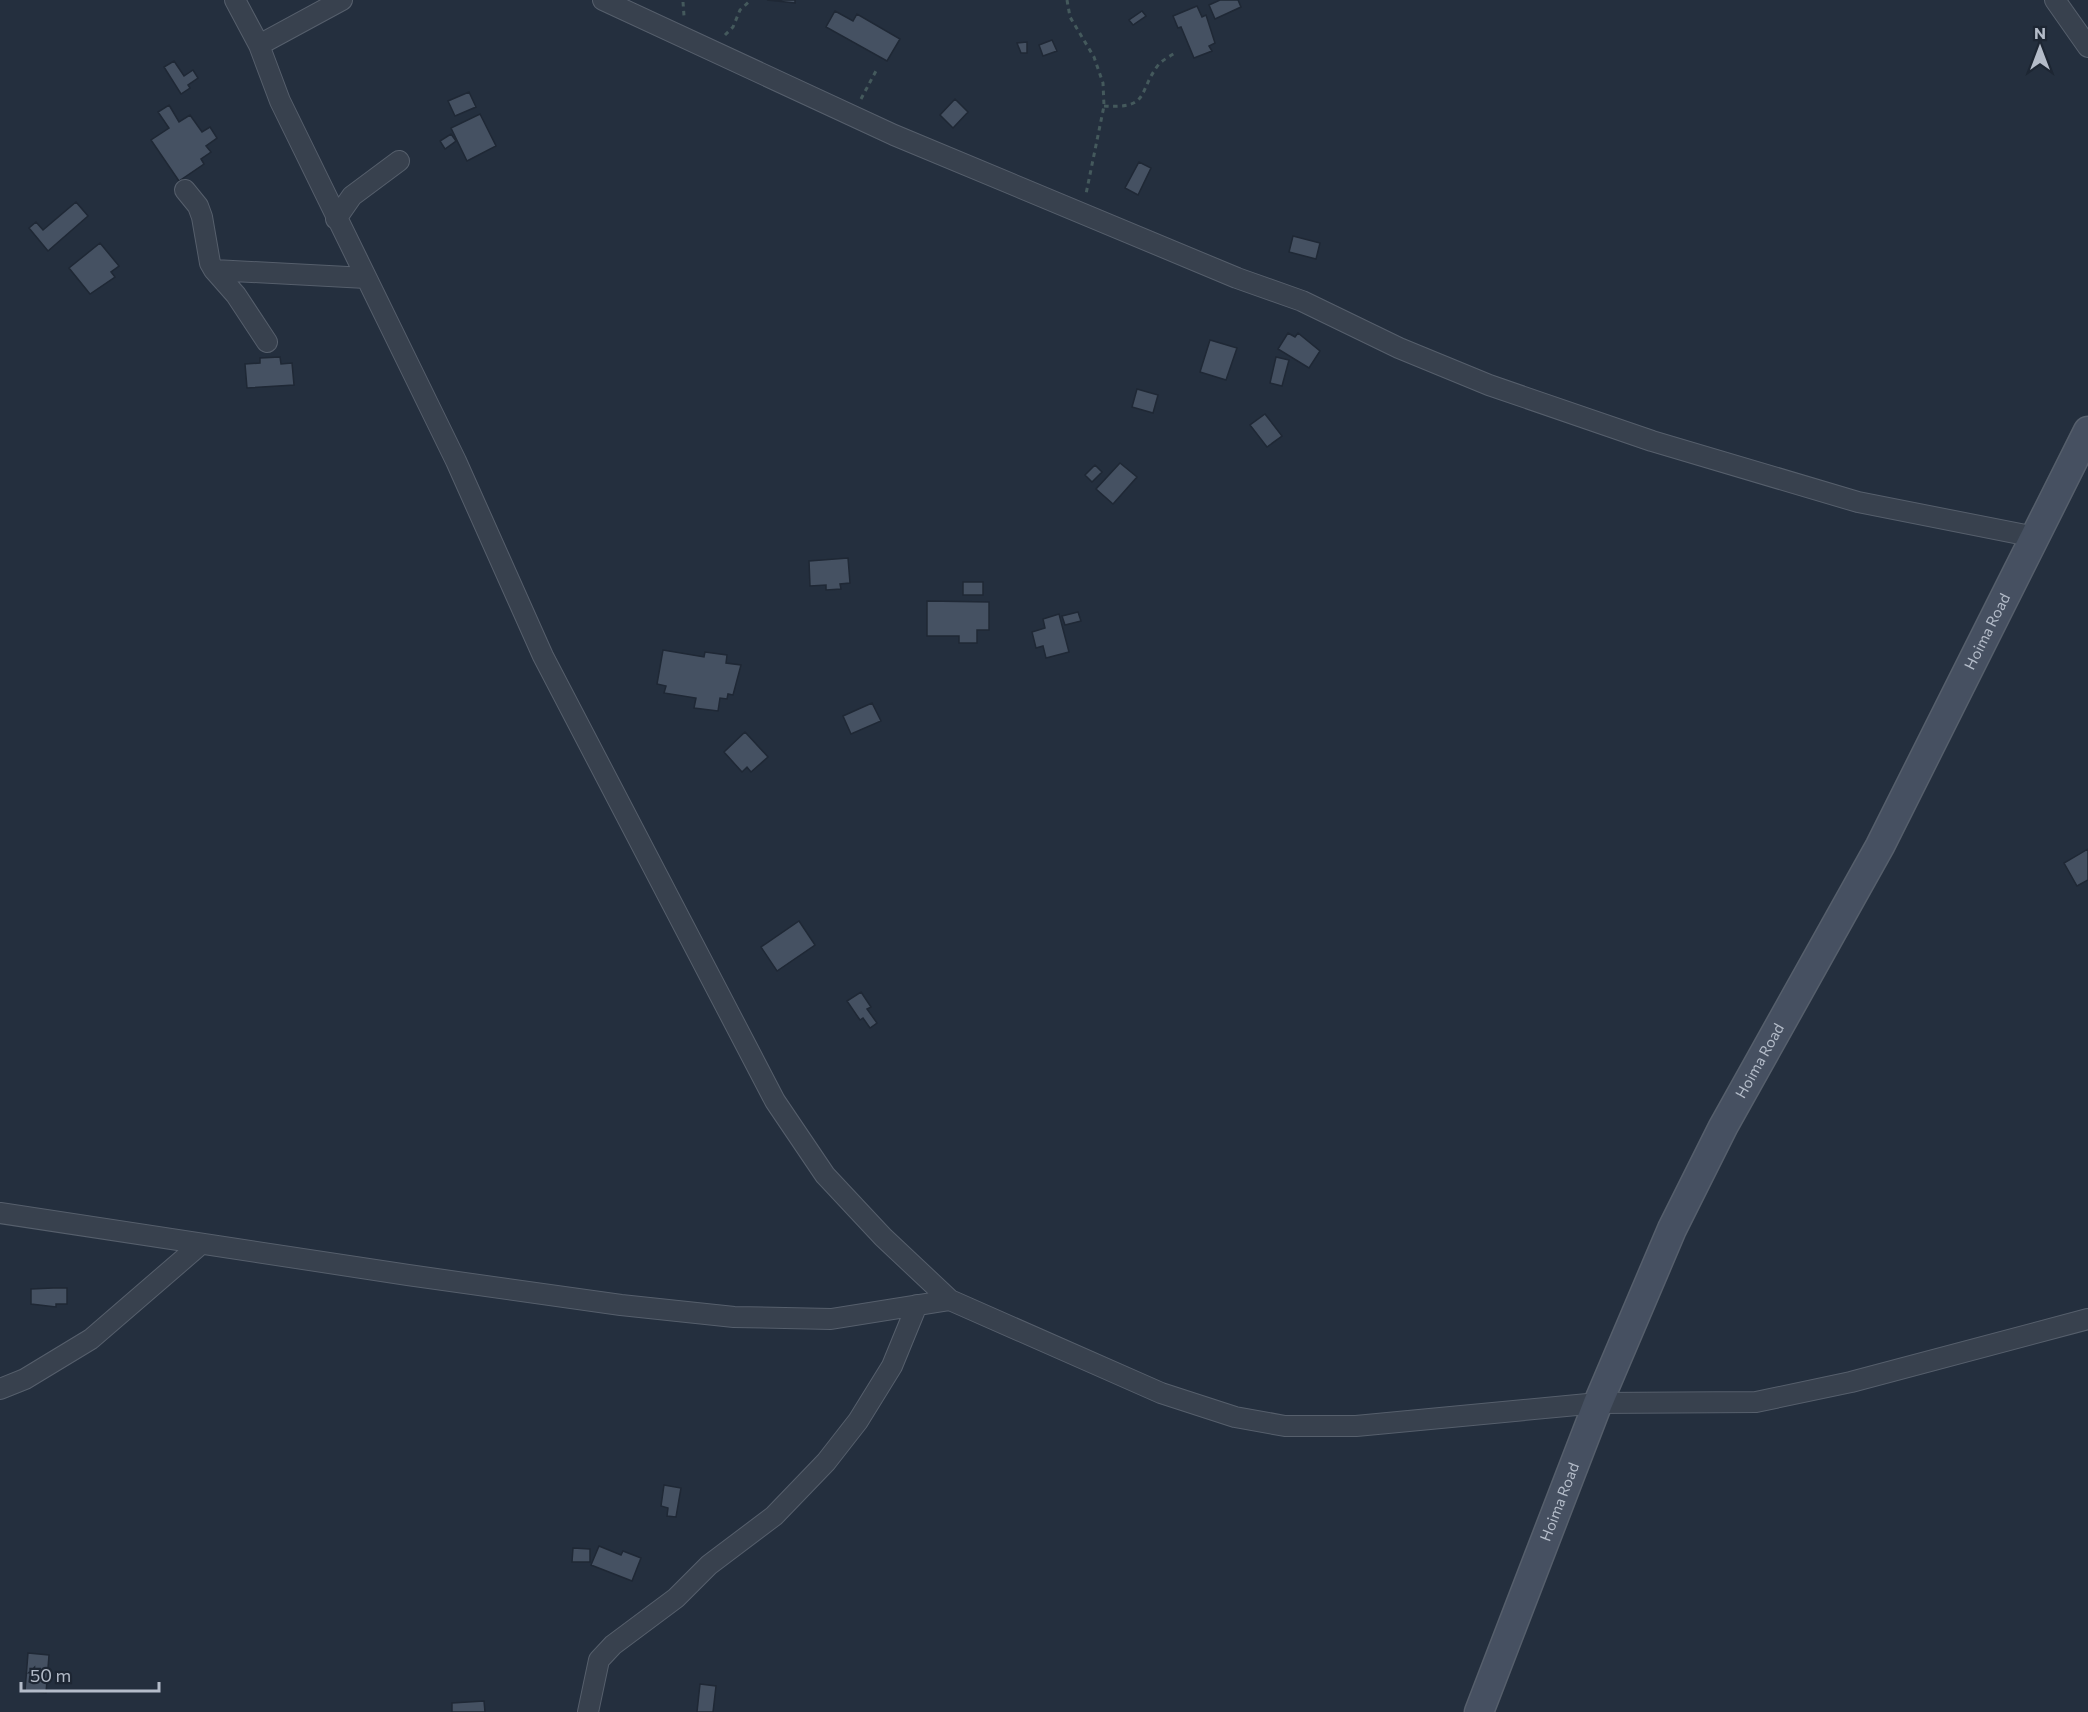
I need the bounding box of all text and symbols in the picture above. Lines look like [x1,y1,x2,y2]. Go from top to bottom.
north arrow [2010,18,2070,78]
text: N [2034,23,2046,42]
street label: Hoima Road [1960,590,2013,672]
street label: Hoima Road [1731,1020,1787,1101]
street label: Hoima Road [1536,1460,1582,1544]
scale bar [21,1655,159,1693]
text: 50 m [30,1664,71,1686]

